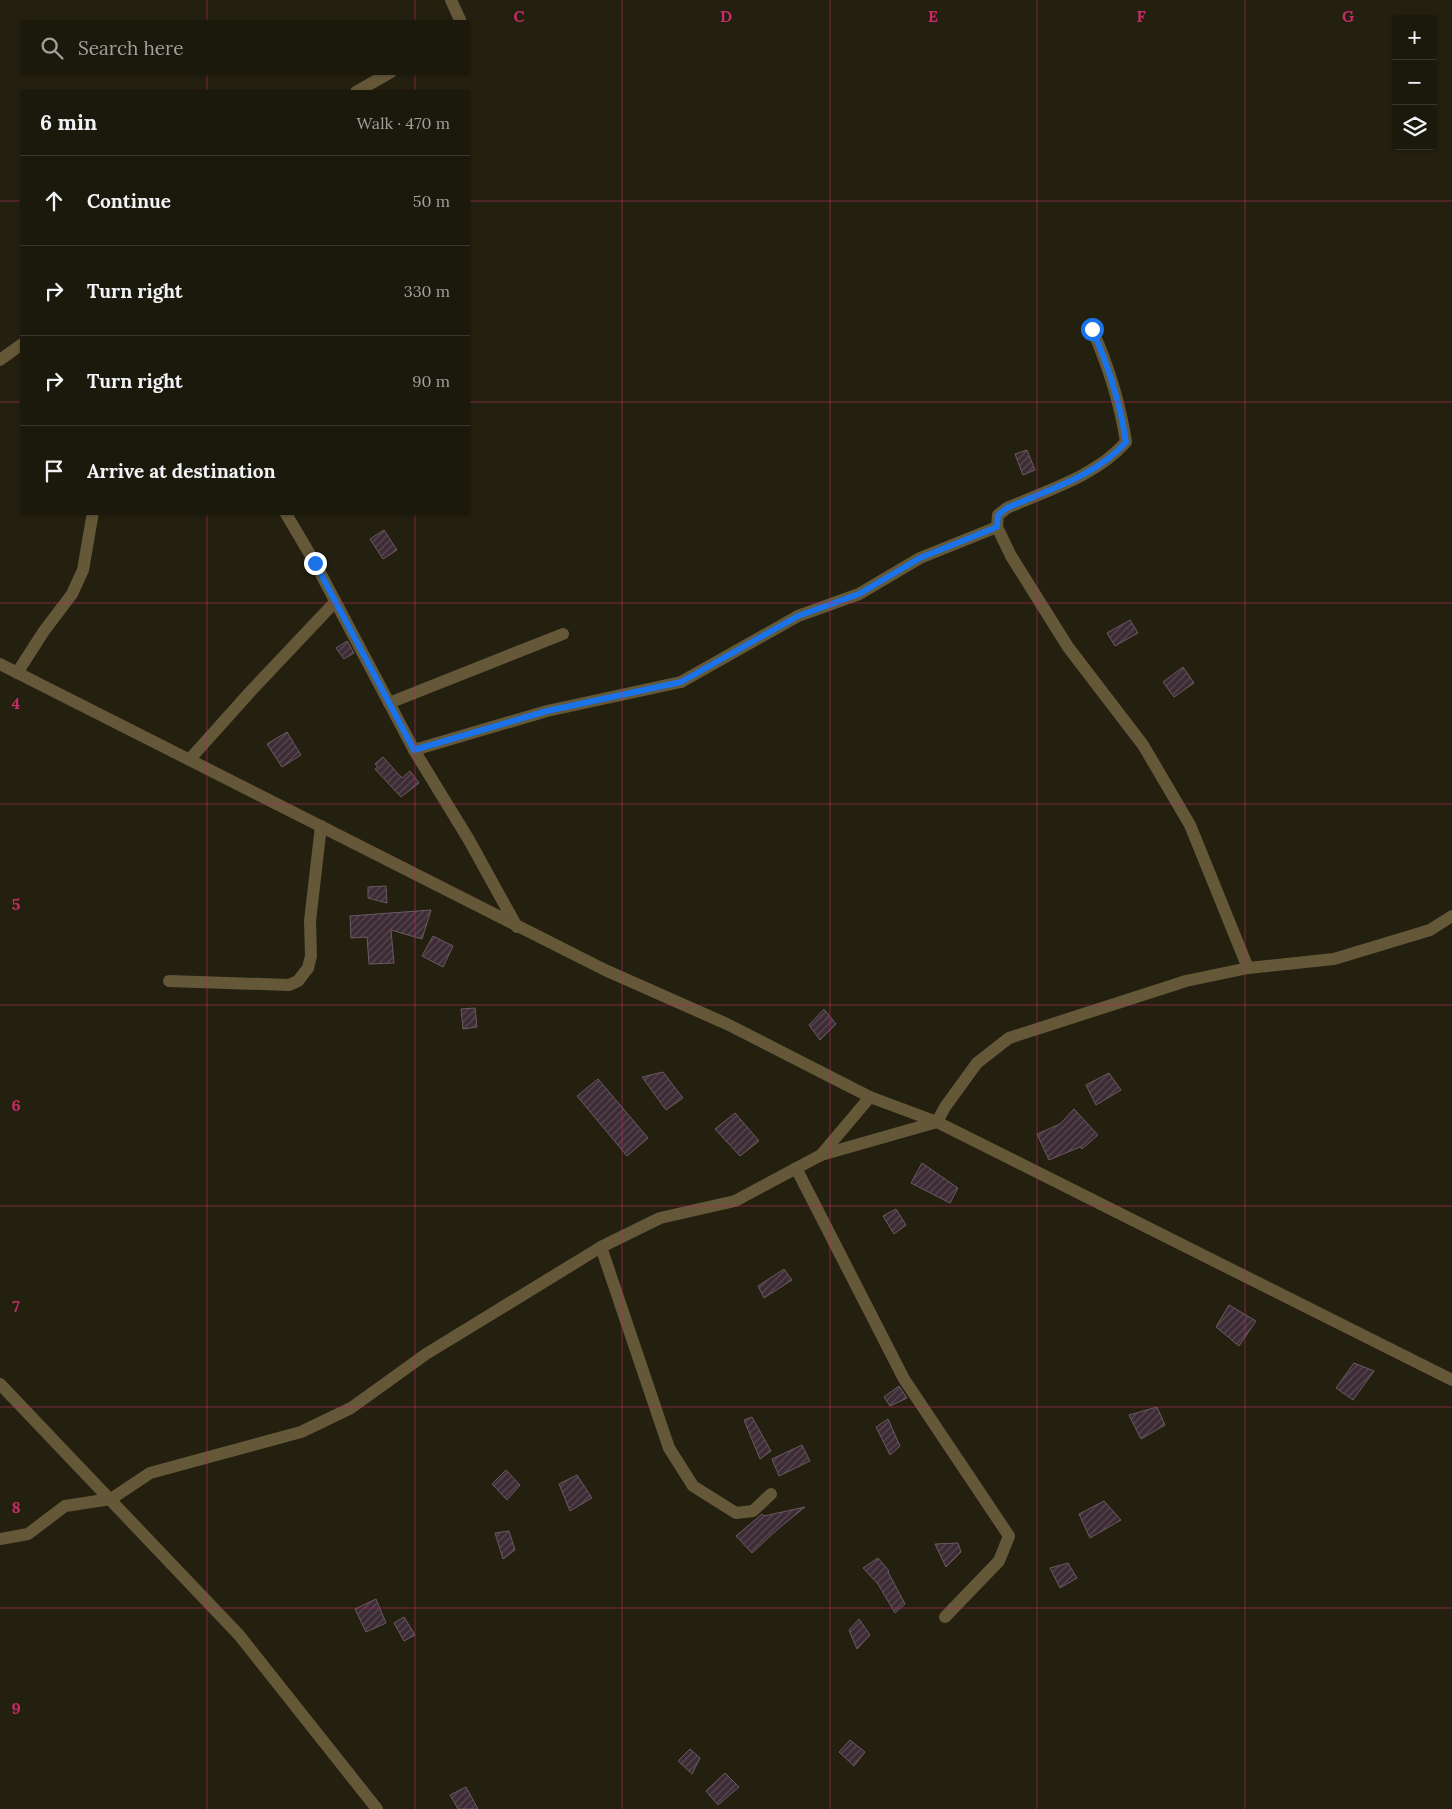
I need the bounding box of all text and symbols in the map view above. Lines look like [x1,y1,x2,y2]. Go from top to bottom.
text: C [513,6,525,26]
text: D [720,6,732,26]
text: E [928,6,938,26]
text: F [1136,6,1146,26]
text: G [1342,6,1354,26]
map controls [1392,15,1437,150]
button: + [1392,15,1437,60]
search box [20,20,470,75]
icon: search [38,34,66,62]
text: Search here [78,36,184,60]
button: − [1392,60,1437,105]
button: layers [1392,105,1437,150]
text: 6 min [40,109,97,136]
text: Walk · 470 m [357,113,450,133]
icon: ahead [40,187,68,215]
text: Continue [87,189,171,213]
text: 50 m [413,191,450,211]
icon: right [40,277,68,305]
text: Turn right [87,279,183,303]
text: 330 m [404,281,450,301]
route start [1081,318,1104,341]
icon: right [40,367,68,395]
text: Turn right [87,369,183,393]
text: 90 m [412,371,450,391]
icon: arrive [40,457,68,485]
text: Arrive at destination [87,459,276,483]
route end [304,552,327,575]
text: 4 [12,693,21,713]
text: 5 [12,894,21,914]
text: 6 [11,1095,21,1115]
text: 7 [12,1296,20,1316]
text: 8 [11,1497,21,1517]
text: 9 [11,1698,21,1718]

